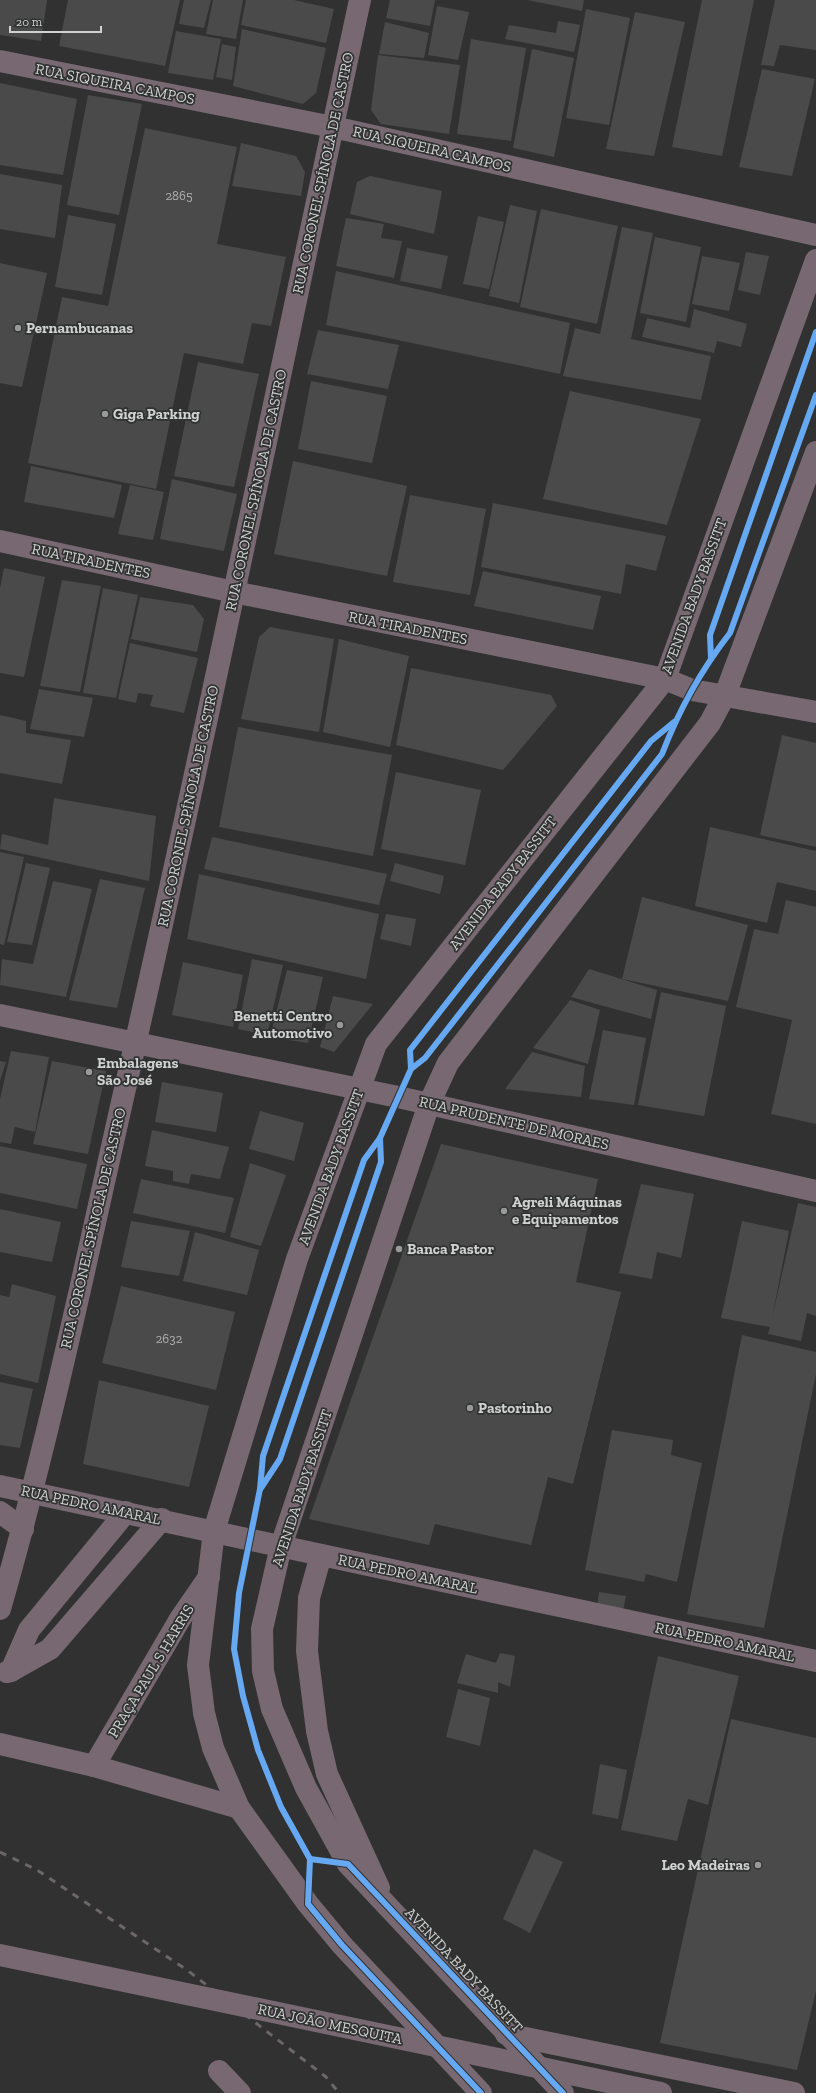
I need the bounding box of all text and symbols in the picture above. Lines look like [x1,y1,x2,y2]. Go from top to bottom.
scale bar [10,8,101,34]
text: 20 m [16,15,43,29]
street label: RUA CORONEL SPÍNOLA DE CASTRO [289,51,357,295]
street label: RUA SIQUEIRA CAMPOS [34,60,196,108]
street label: RUA SIQUEIRA CAMPOS [351,122,513,176]
house number: 2865 [165,188,193,203]
place label: Pernambucanas [26,319,133,337]
marker: Pernambucanas [13,323,23,333]
street label: RUA CORONEL SPÍNOLA DE CASTRO [222,368,290,612]
place label: Giga Parking [113,405,200,423]
marker: Giga Parking [100,409,110,419]
street label: AVENIDA BADY BASSITT [657,516,731,676]
street label: RUA TIRADENTES [30,540,152,582]
street label: RUA TIRADENTES [347,608,469,648]
street label: RUA CORONEL SPÍNOLA DE CASTRO [154,684,222,928]
street label: AVENIDA BADY BASSITT [445,813,561,953]
place label: Benetti Centro Automotivo [234,1007,332,1042]
marker: Benetti Centro Automotivo [335,1020,345,1030]
place label: Embalagens São José [97,1054,178,1089]
marker: Embalagens São José [84,1067,94,1077]
street label: AVENIDA BADY BASSITT [294,1087,368,1247]
street label: RUA PRUDENTE DE MORAES [417,1092,611,1154]
street label: RUA CORONEL SPÍNOLA DE CASTRO [57,1106,129,1350]
place label: Agreli Máquinas e Equipamentos [512,1193,622,1228]
marker: Agreli Máquinas e Equipamentos [499,1206,509,1216]
place label: Banca Pastor [407,1240,494,1258]
marker: Banca Pastor [394,1244,404,1254]
house number: 2632 [156,1331,183,1346]
place label: Pastorinho [478,1399,552,1417]
marker: Pastorinho [465,1403,475,1413]
street label: AVENIDA BADY BASSITT [268,1407,336,1569]
street label: RUA PEDRO AMARAL [19,1481,163,1529]
street label: RUA PEDRO AMARAL [336,1550,480,1598]
street label: PRAÇA PAUL S HARRIS [104,1601,198,1741]
street label: RUA PEDRO AMARAL [653,1618,797,1666]
place label: Leo Madeiras [661,1856,750,1874]
marker: Leo Madeiras [753,1860,763,1870]
street label: AVENIDA BADY BASSITT [401,1904,527,2036]
street label: RUA JOÃO MESQUITA [256,2000,404,2048]

